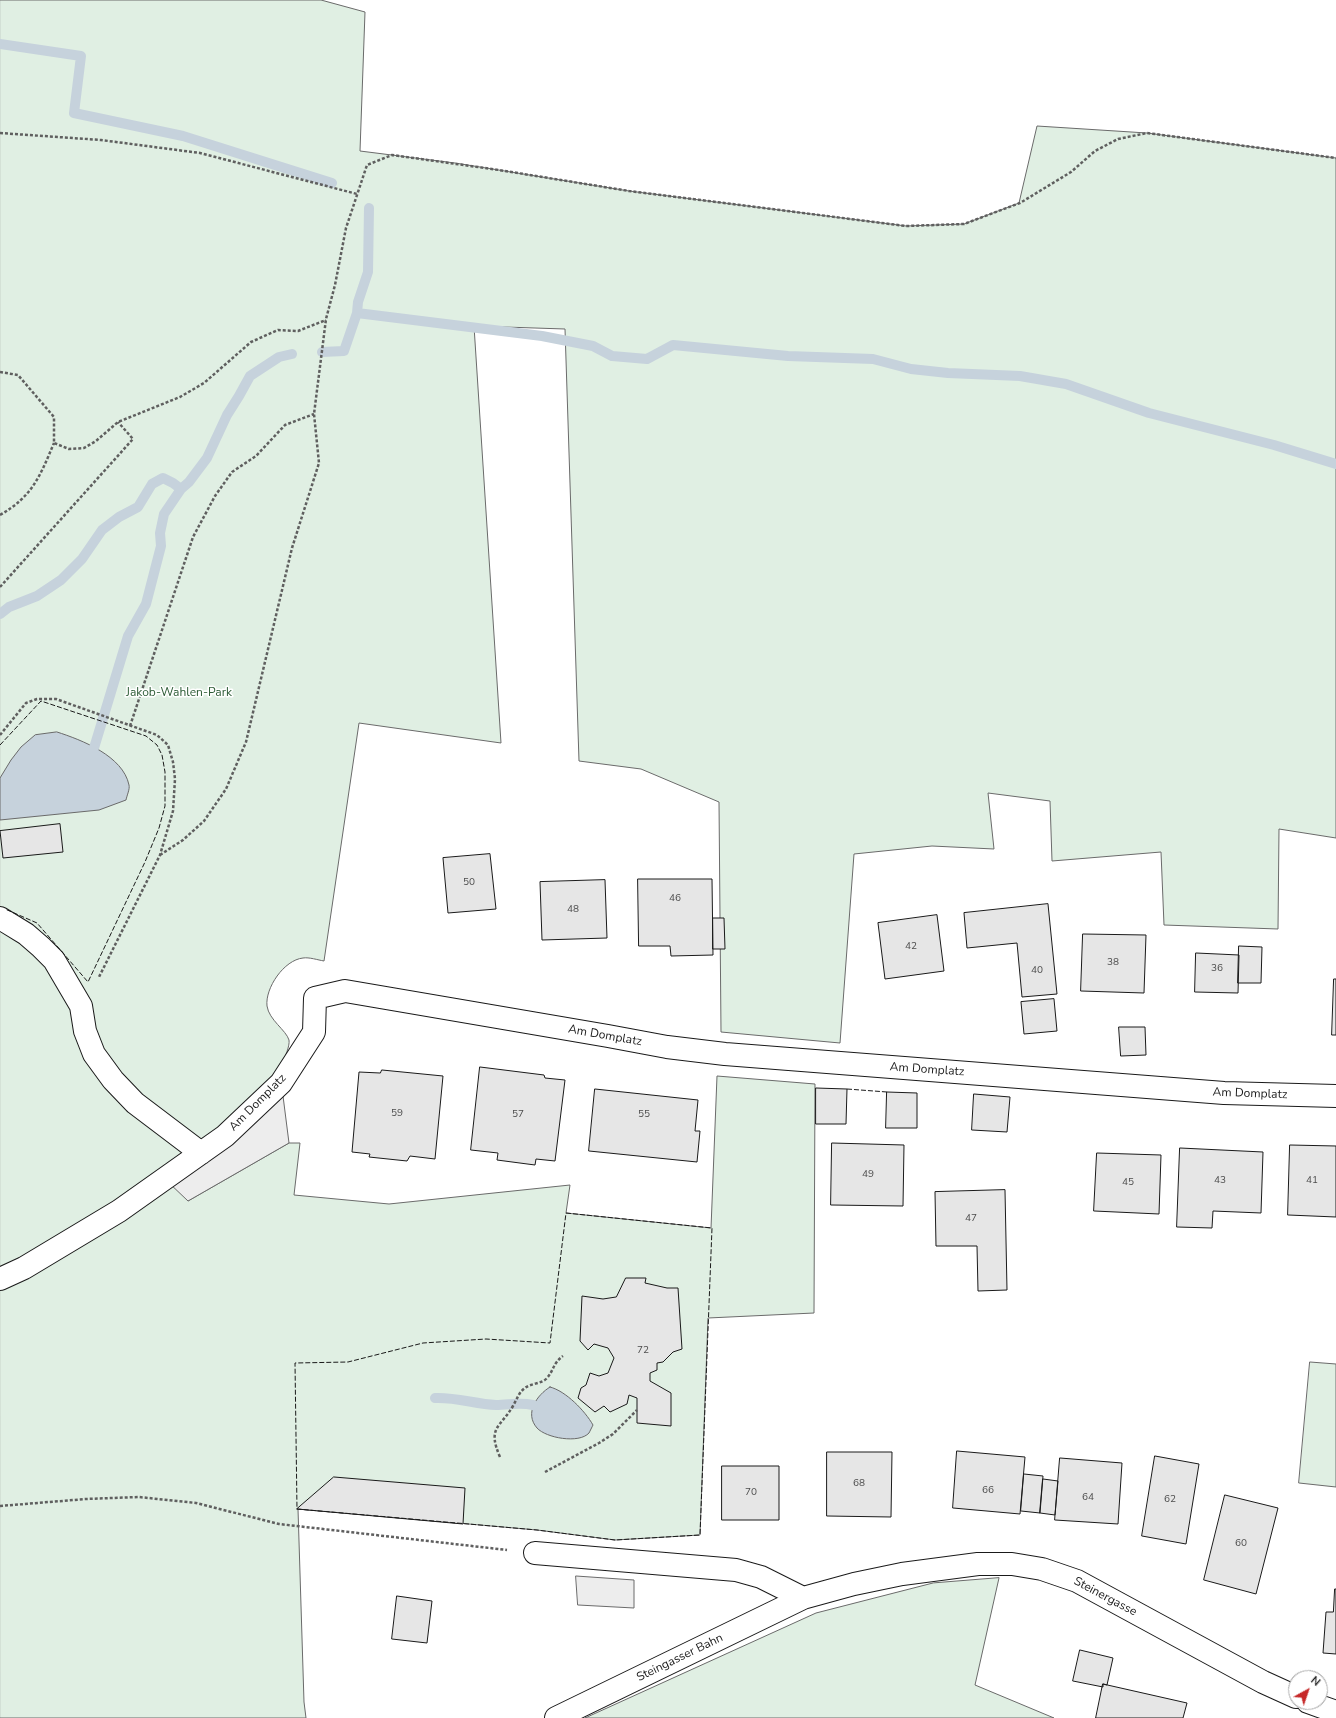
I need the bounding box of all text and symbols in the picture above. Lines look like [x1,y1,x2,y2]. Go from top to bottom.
park label: Jakob-Wahlen-Park [126,686,232,700]
house number: 50 [463,877,475,889]
house number: 46 [669,893,681,905]
house number: 48 [567,904,579,916]
house number: 42 [905,941,917,953]
house number: 38 [1107,957,1119,969]
house number: 36 [1211,963,1223,975]
house number: 40 [1031,965,1043,977]
street label: Am Domplatz [567,1022,643,1050]
street label: Am Domplatz [889,1060,965,1080]
street label: Am Domplatz [227,1072,289,1134]
street label: Am Domplatz [1212,1086,1288,1102]
house number: 59 [391,1108,403,1120]
house number: 57 [512,1109,524,1121]
house number: 55 [638,1109,650,1121]
house number: 49 [862,1169,874,1181]
house number: 43 [1214,1175,1226,1187]
house number: 41 [1306,1175,1318,1187]
house number: 45 [1122,1177,1134,1189]
house number: 47 [965,1213,977,1225]
house number: 72 [637,1345,649,1357]
house number: 68 [853,1478,865,1490]
house number: 66 [982,1485,994,1497]
house number: 70 [745,1487,757,1499]
house number: 64 [1082,1492,1094,1504]
house number: 62 [1164,1494,1176,1506]
house number: 60 [1235,1538,1247,1550]
street label: Steinergasse [1071,1574,1139,1620]
street label: Steingasser Bahn [634,1631,726,1685]
north arrow [1288,1670,1328,1710]
text: N [1307,1673,1323,1690]

